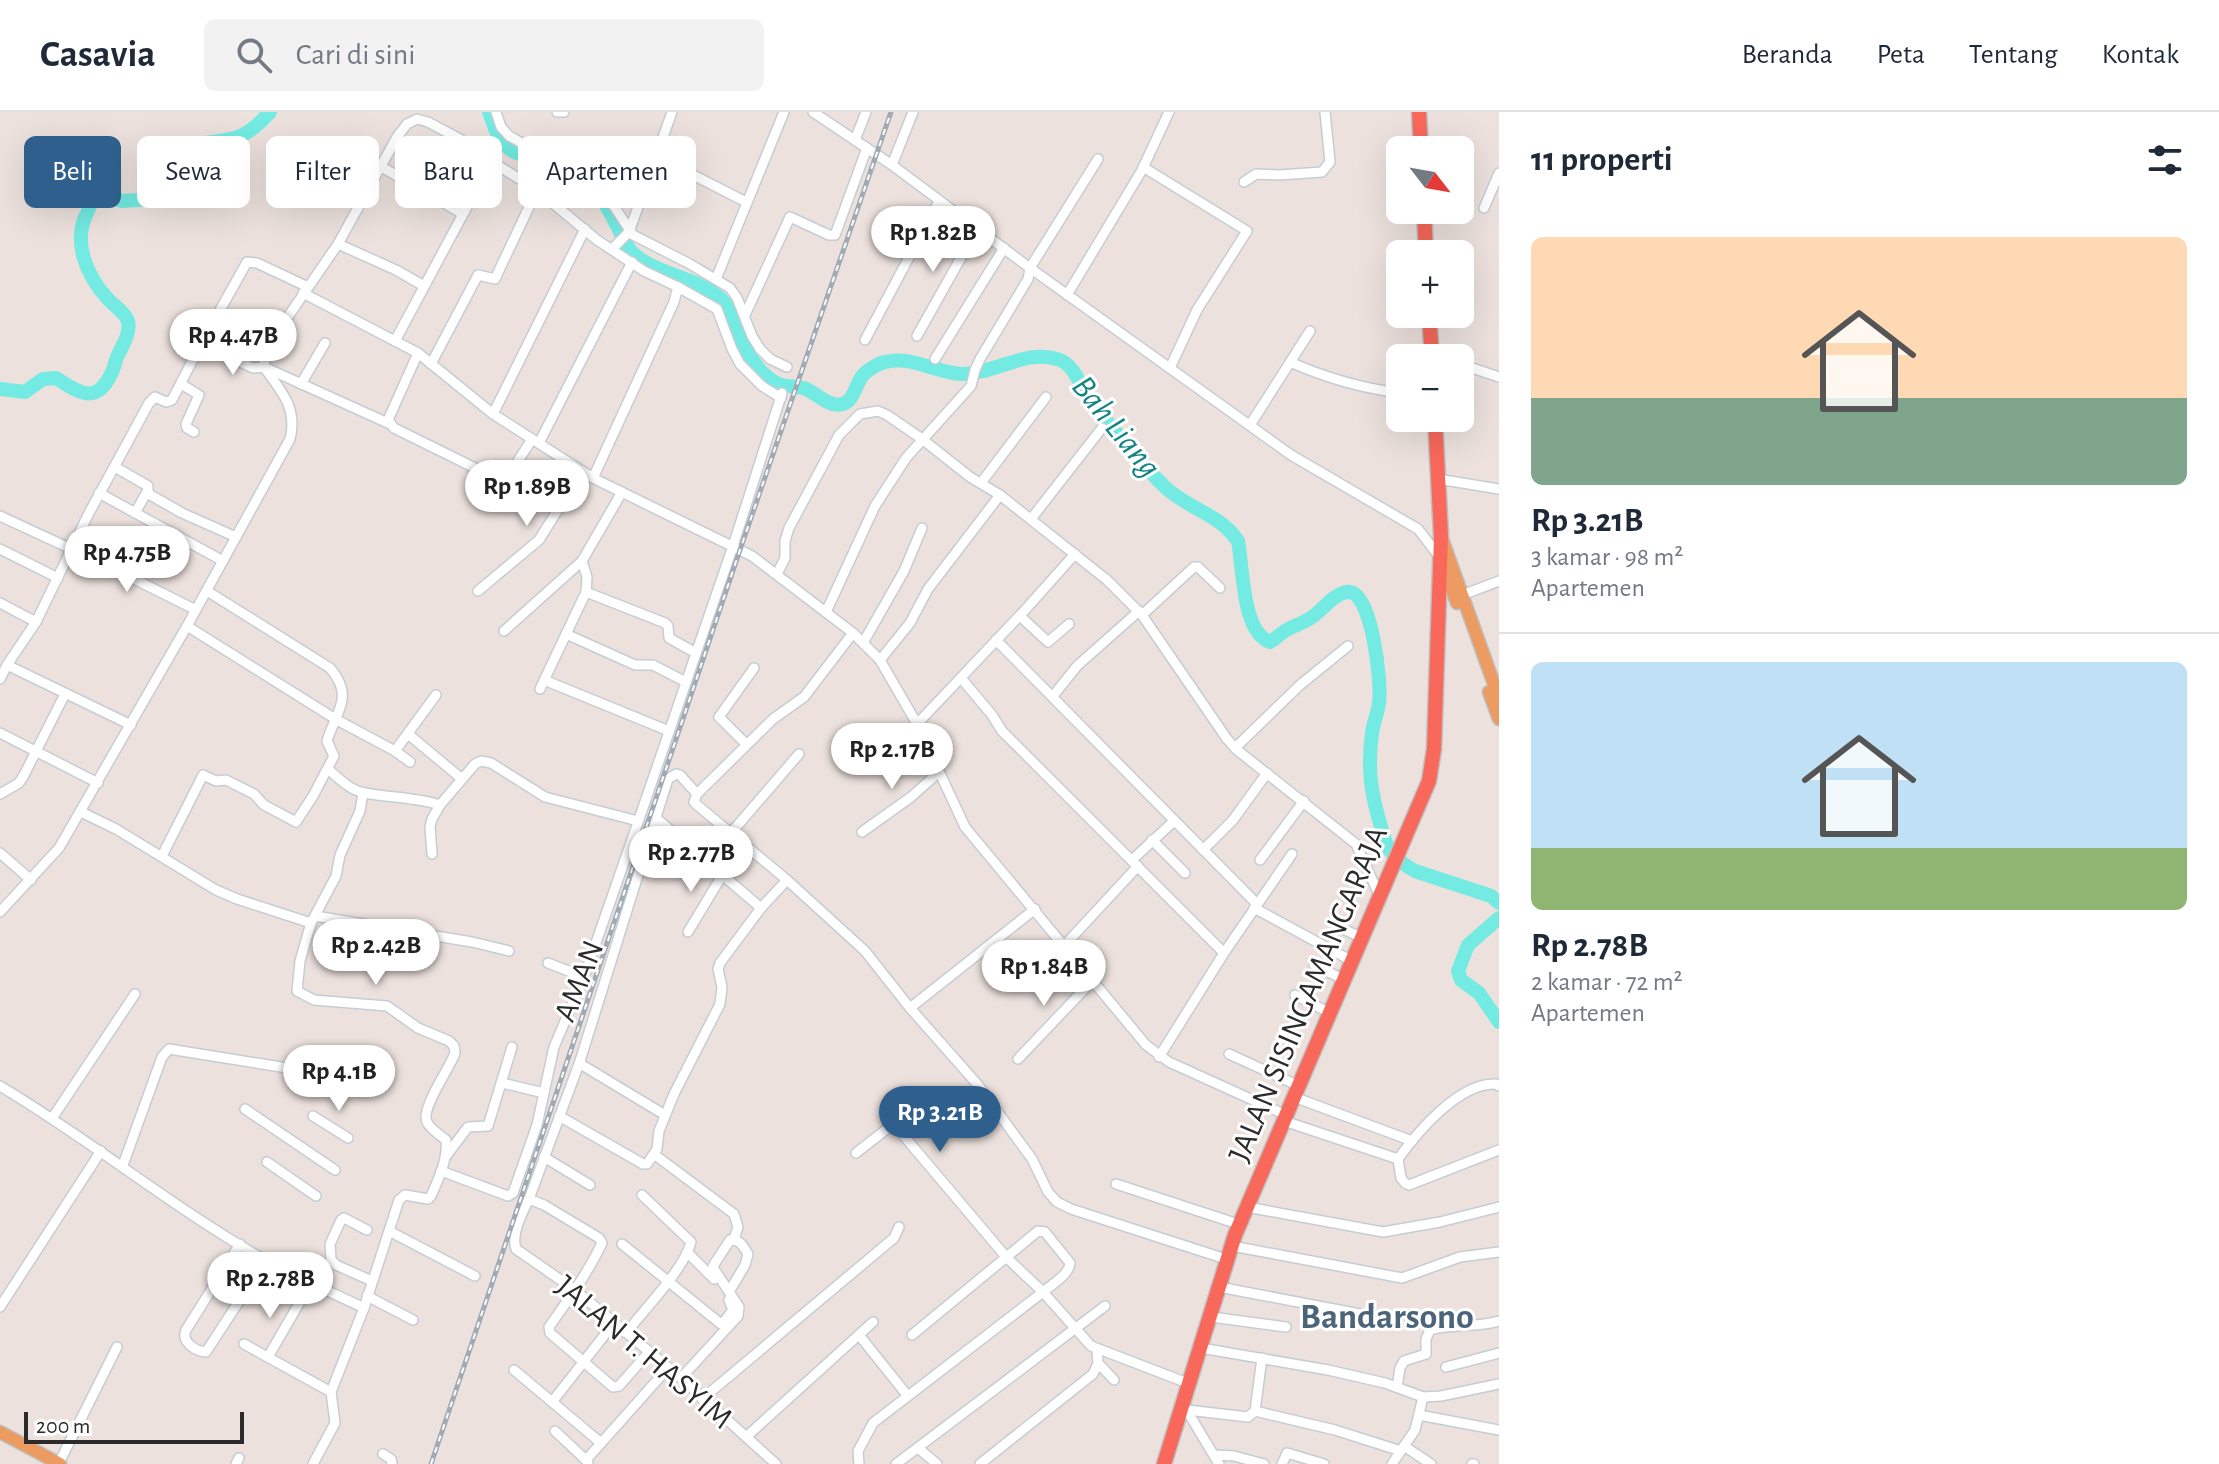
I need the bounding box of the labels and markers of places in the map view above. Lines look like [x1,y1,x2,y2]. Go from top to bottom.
pin: Rp 1.82B [850,206,1016,274]
pin: Rp 4.47B [150,309,316,377]
pin: Rp 1.89B [444,460,610,528]
pin: Rp 4.75B [44,526,210,594]
pin: Rp 2.17B [809,723,975,791]
pin: Rp 2.77B [608,826,774,894]
pin: Rp 2.42B [293,919,459,987]
pin: Rp 1.84B [961,940,1127,1008]
pin: Rp 4.1B [265,1045,413,1113]
pin: Rp 3.21B [857,1086,1023,1154]
pin: Rp 2.78B [187,1252,353,1320]

